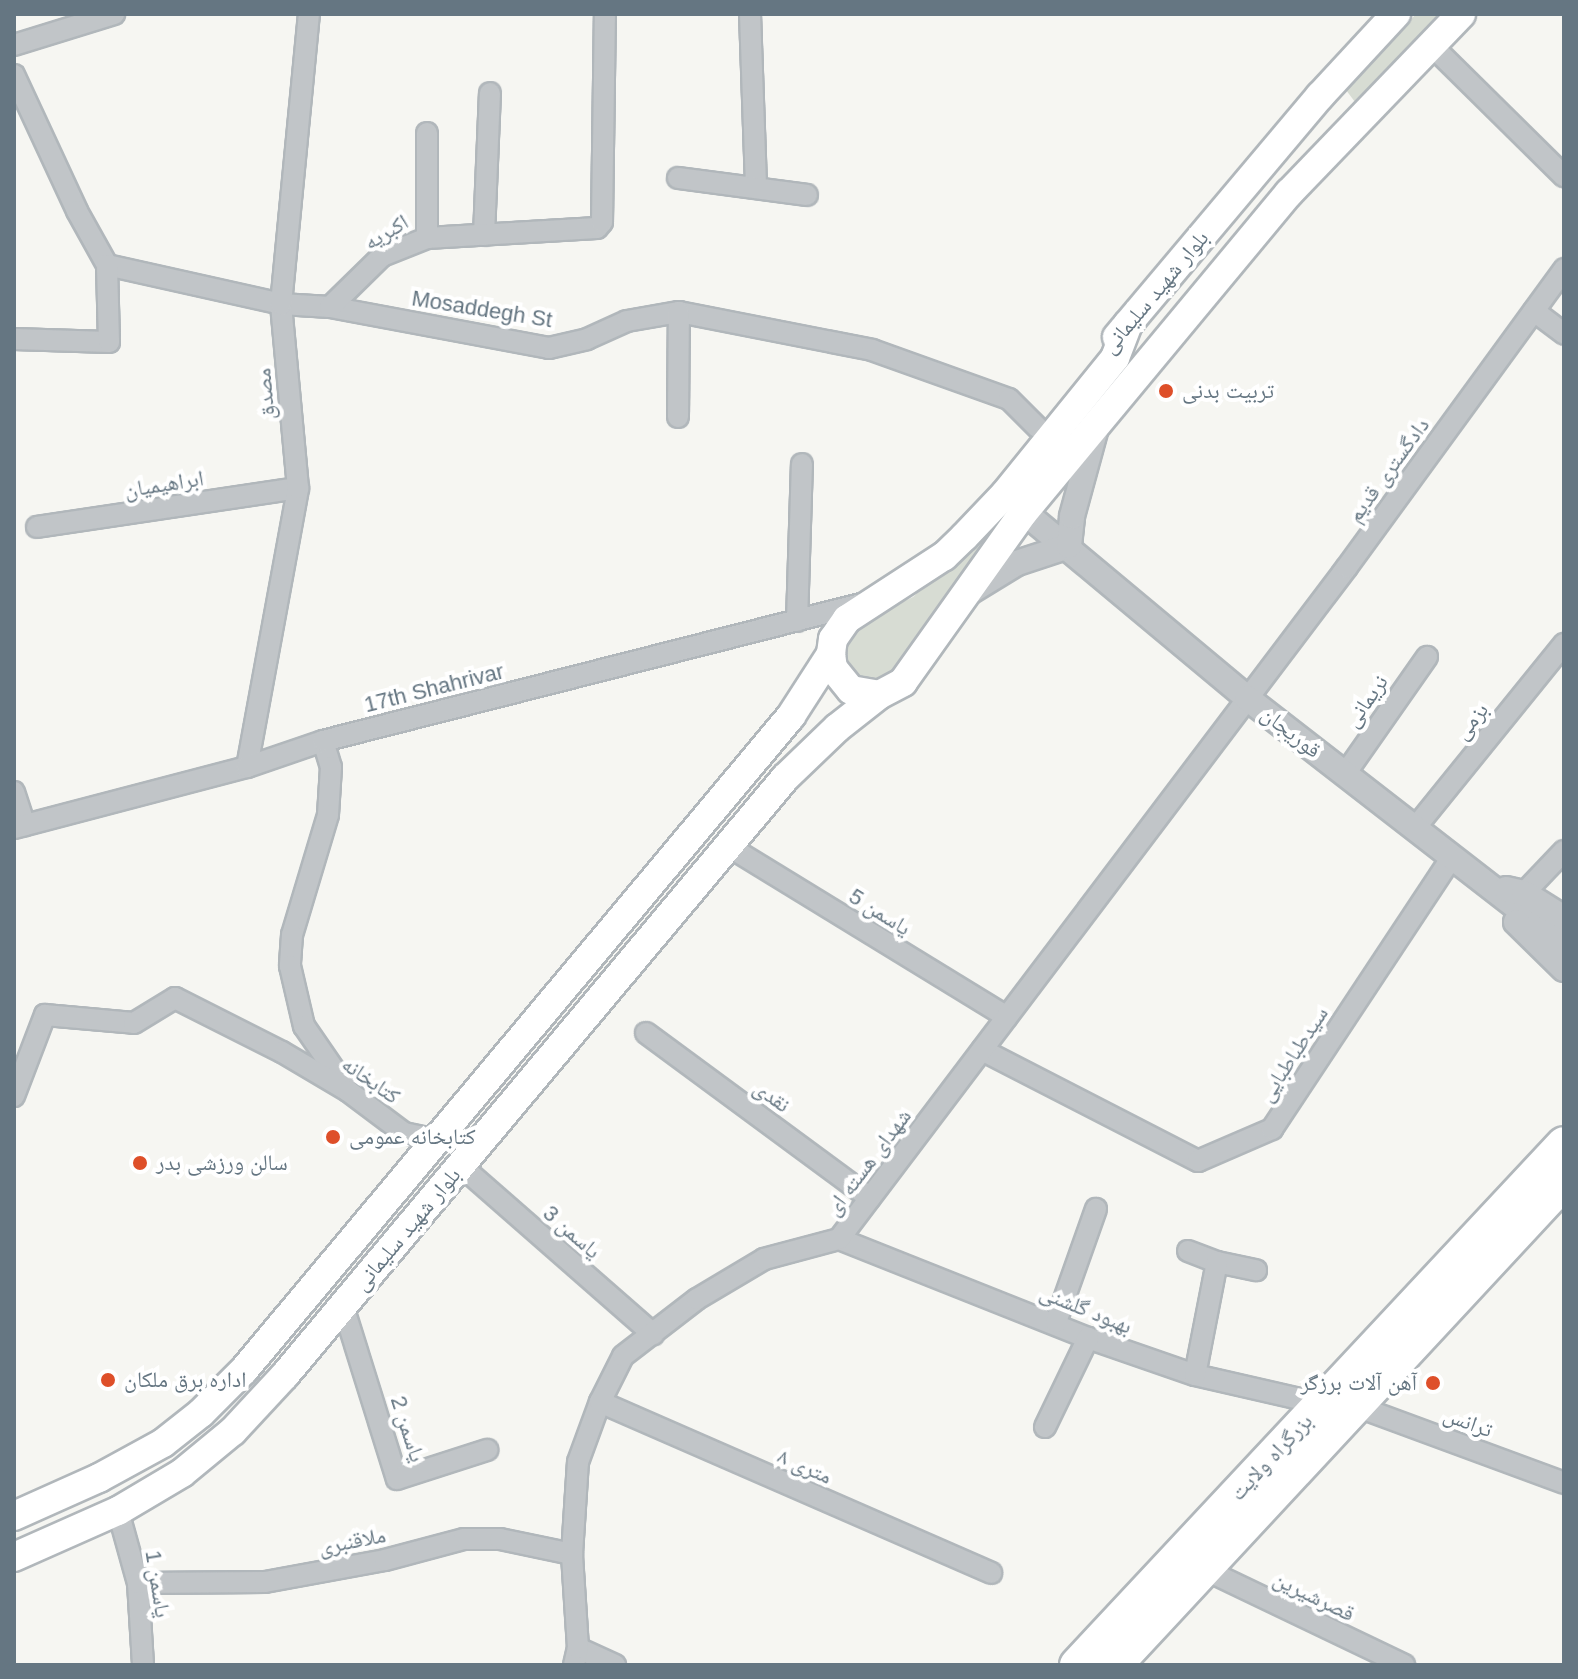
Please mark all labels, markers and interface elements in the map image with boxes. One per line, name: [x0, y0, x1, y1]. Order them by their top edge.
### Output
street label: اکبریه: [359, 209, 413, 255]
street label: بلوار شهید سلیمانی: [1096, 225, 1214, 359]
street label: Mosaddegh St: [410, 285, 554, 333]
street label: مصدق: [250, 367, 280, 421]
place label: تربیت بدنی: [1182, 378, 1274, 404]
marker: تربیت بدنی: [1157, 382, 1175, 400]
street label: دادگستری قدیم: [1341, 413, 1435, 527]
street label: ابراهیمیان: [122, 465, 206, 503]
street label: 17th Shahrivar: [361, 658, 507, 718]
street label: نریمانی: [1338, 670, 1394, 732]
street label: بزمی: [1448, 697, 1494, 745]
street label: قوریجان: [1256, 700, 1326, 764]
street label: یاسمن 5: [844, 883, 916, 941]
street label: سیدطباطبایی: [1252, 1001, 1334, 1107]
street label: کتابخانه: [337, 1051, 405, 1109]
street label: نقدی: [749, 1074, 795, 1118]
street label: شهدای هسته ای: [819, 1103, 917, 1221]
place label: کتابخانه عمومی: [349, 1124, 476, 1150]
marker: کتابخانه عمومی: [324, 1128, 342, 1146]
place label: سالن ورزشی بدر: [156, 1150, 288, 1176]
marker: سالن ورزشی بدر: [131, 1154, 149, 1172]
street label: بلوار شهید سلیمانی: [348, 1162, 466, 1296]
street label: یاسمن 3: [538, 1200, 606, 1264]
street label: بهبود گلشنی: [1036, 1279, 1136, 1339]
place label: اداره برق ملکان: [124, 1367, 246, 1393]
place label: آهن آلات برزگر: [1300, 1370, 1417, 1396]
marker: اداره برق ملکان: [99, 1371, 117, 1389]
marker: آهن آلات برزگر: [1424, 1374, 1442, 1392]
street label: یاسمن 2: [385, 1393, 431, 1465]
street label: ترانس: [1440, 1401, 1496, 1443]
street label: بزرگراه ولایت: [1224, 1408, 1318, 1506]
street label: ۸ متری: [774, 1442, 836, 1490]
street label: ملاقنبری: [316, 1522, 388, 1560]
street label: یاسمن 1: [140, 1548, 176, 1620]
street label: قصرشیرین: [1269, 1565, 1359, 1627]

